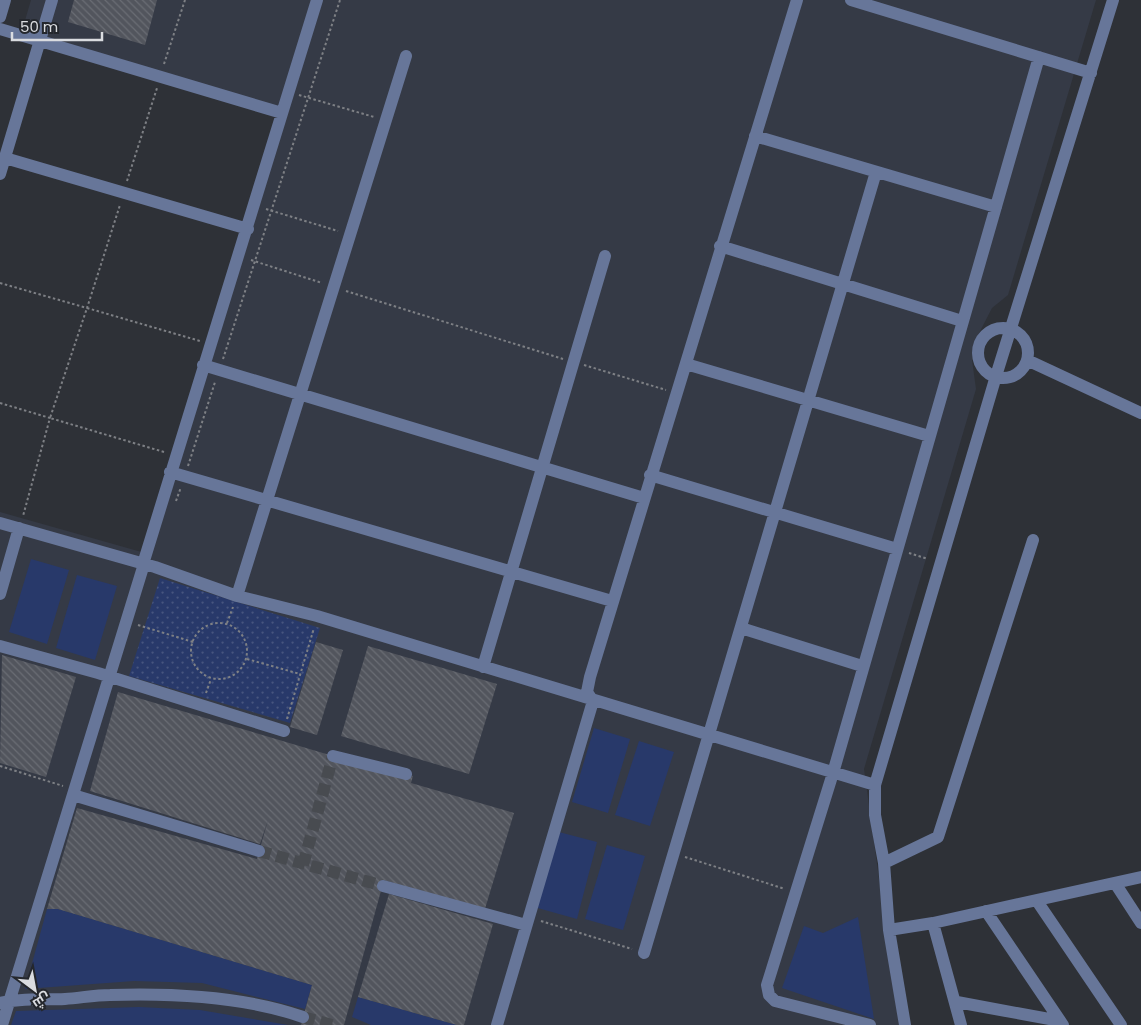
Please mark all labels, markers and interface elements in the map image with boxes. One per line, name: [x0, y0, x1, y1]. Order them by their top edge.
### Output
scale bar: [12, 10, 102, 42]
text: 50 m: [20, 16, 58, 37]
north arrow: [10, 965, 60, 1015]
text: ش: [29, 988, 55, 1014]

